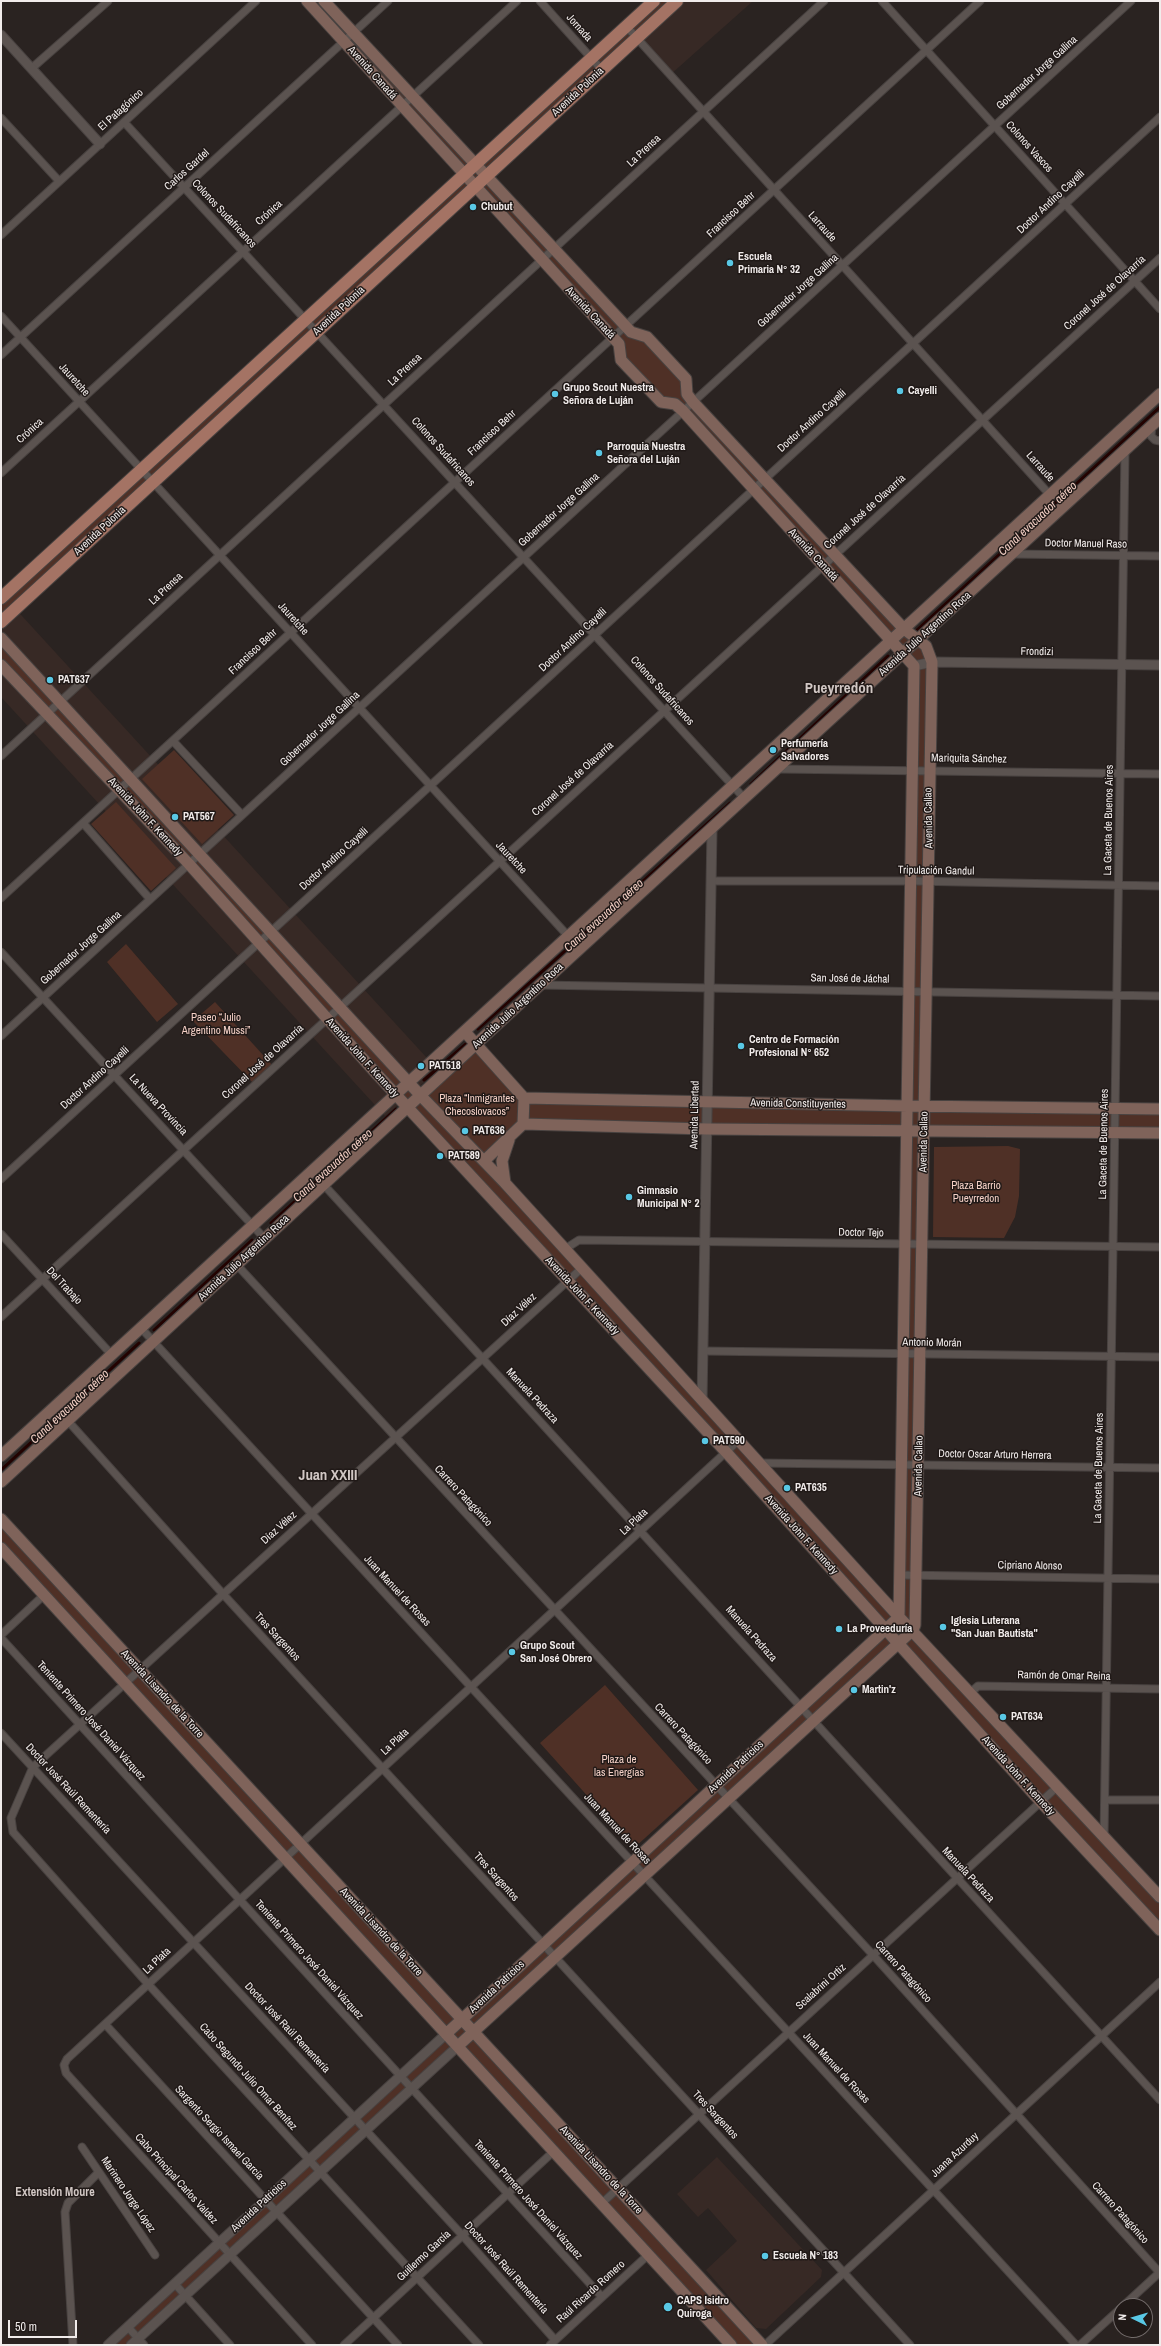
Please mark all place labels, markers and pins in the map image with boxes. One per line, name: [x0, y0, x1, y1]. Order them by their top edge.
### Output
place label: Chubut: [481, 200, 513, 214]
marker: Chubut: [468, 202, 478, 212]
place label: Escuela Primaria N° 32: [738, 250, 800, 276]
marker: Escuela Primaria N° 32: [725, 258, 735, 268]
place label: Grupo Scout Nuestra Señora de Luján: [563, 381, 654, 407]
place label: Cayelli: [908, 384, 937, 398]
marker: Cayelli: [895, 386, 905, 396]
marker: Grupo Scout Nuestra Señora de Luján: [550, 389, 560, 399]
place label: Parroquia Nuestra Señora del Luján: [607, 440, 685, 466]
marker: Parroquia Nuestra Señora del Luján: [594, 448, 604, 458]
place label: PAT637: [58, 673, 90, 687]
marker: PAT637: [45, 675, 55, 685]
place label: Perfumería Salvadores: [781, 737, 829, 763]
marker: Perfumería Salvadores: [768, 745, 778, 755]
place label: PAT567: [183, 810, 215, 824]
marker: PAT567: [170, 812, 180, 822]
place label: Centro de Formación Profesional N° 652: [749, 1033, 839, 1059]
marker: Centro de Formación Profesional N° 652: [736, 1041, 746, 1051]
place label: PAT518: [429, 1059, 461, 1073]
marker: PAT518: [416, 1061, 426, 1071]
place label: PAT636: [473, 1124, 505, 1138]
marker: PAT636: [460, 1126, 470, 1136]
place label: PAT589: [448, 1149, 480, 1163]
marker: PAT589: [435, 1151, 445, 1161]
place label: Gimnasio Municipal N° 2: [637, 1184, 700, 1210]
marker: Gimnasio Municipal N° 2: [624, 1192, 634, 1202]
place label: PAT590: [713, 1434, 745, 1448]
marker: PAT590: [700, 1436, 710, 1446]
place label: PAT635: [795, 1481, 827, 1495]
marker: PAT635: [782, 1483, 792, 1493]
place label: Iglesia Luterana "San Juan Bautista": [951, 1614, 1038, 1640]
place label: La Proveeduría: [847, 1622, 912, 1636]
marker: Iglesia Luterana "San Juan Bautista": [938, 1622, 948, 1632]
marker: La Proveeduría: [834, 1624, 844, 1634]
place label: Grupo Scout San José Obrero: [520, 1639, 592, 1665]
marker: Grupo Scout San José Obrero: [507, 1647, 517, 1657]
place label: Martin'z: [862, 1683, 896, 1697]
marker: Martin'z: [849, 1685, 859, 1695]
place label: PAT634: [1011, 1710, 1043, 1724]
marker: PAT634: [998, 1712, 1008, 1722]
place label: Escuela N° 183: [773, 2249, 838, 2263]
marker: Escuela N° 183: [760, 2251, 770, 2261]
place label: CAPS Isidro Quiroga: [677, 2294, 729, 2320]
marker: CAPS Isidro Quiroga: [662, 2301, 674, 2313]

